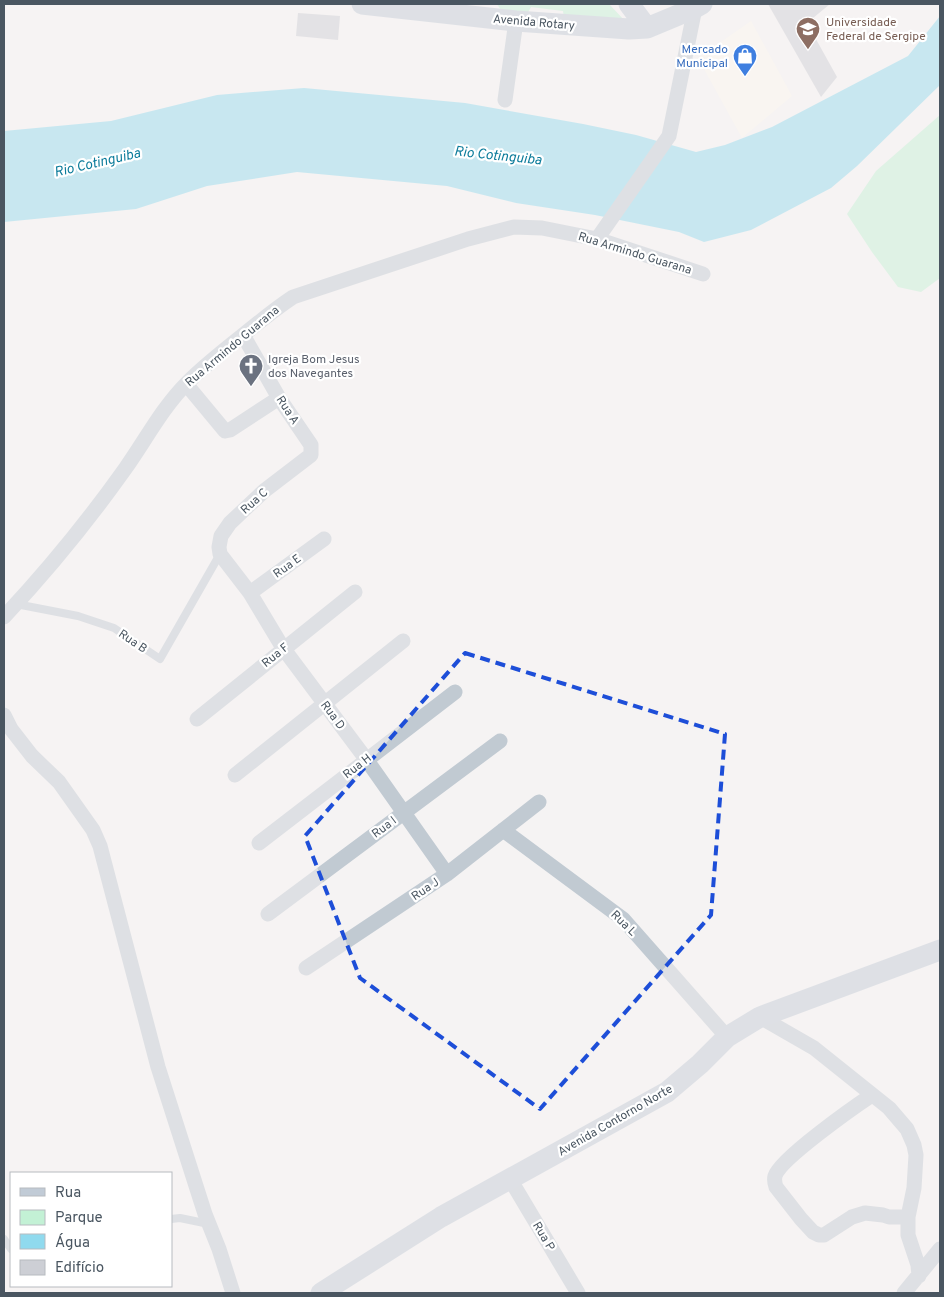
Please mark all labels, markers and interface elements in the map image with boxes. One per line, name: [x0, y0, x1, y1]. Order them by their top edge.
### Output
street label: Avenida Rotary: [492, 11, 576, 35]
place label: Universidade Federal de Sergipe: [826, 15, 926, 45]
school or university icon: Universidade Federal de Sergipe: [795, 16, 821, 50]
place label: Mercado Municipal: [676, 42, 728, 72]
shop icon: Mercado Municipal: [732, 43, 758, 77]
water label: Rio Cotinguiba: [453, 143, 543, 170]
water label: Rio Cotinguiba: [52, 145, 143, 182]
street label: Rua Armindo Guarana: [576, 229, 693, 279]
street label: Rua Armindo Guarana: [182, 303, 283, 391]
place label: Igreja Bom Jesus dos Navegantes: [268, 352, 360, 382]
church icon: Igreja Bom Jesus dos Navegantes: [238, 353, 264, 387]
street label: Rua A: [272, 393, 302, 428]
street label: Rua C: [238, 485, 272, 518]
street label: Rua E: [270, 551, 305, 582]
street label: Rua B: [115, 626, 150, 657]
street label: Rua F: [259, 640, 293, 672]
street label: Rua D: [316, 698, 348, 733]
street label: Rua H: [340, 751, 375, 783]
street label: Rua I: [369, 813, 400, 842]
street label: Rua J: [409, 875, 443, 905]
street label: Rua L: [607, 907, 640, 940]
street label: Avenida Contorno Norte: [555, 1081, 676, 1160]
legend: [10, 1172, 172, 1287]
text: Rua: [55, 1184, 81, 1203]
text: Parque: [55, 1209, 103, 1228]
street label: Rua P: [528, 1219, 558, 1254]
text: Água: [55, 1233, 90, 1253]
text: Edifício: [55, 1259, 104, 1278]

